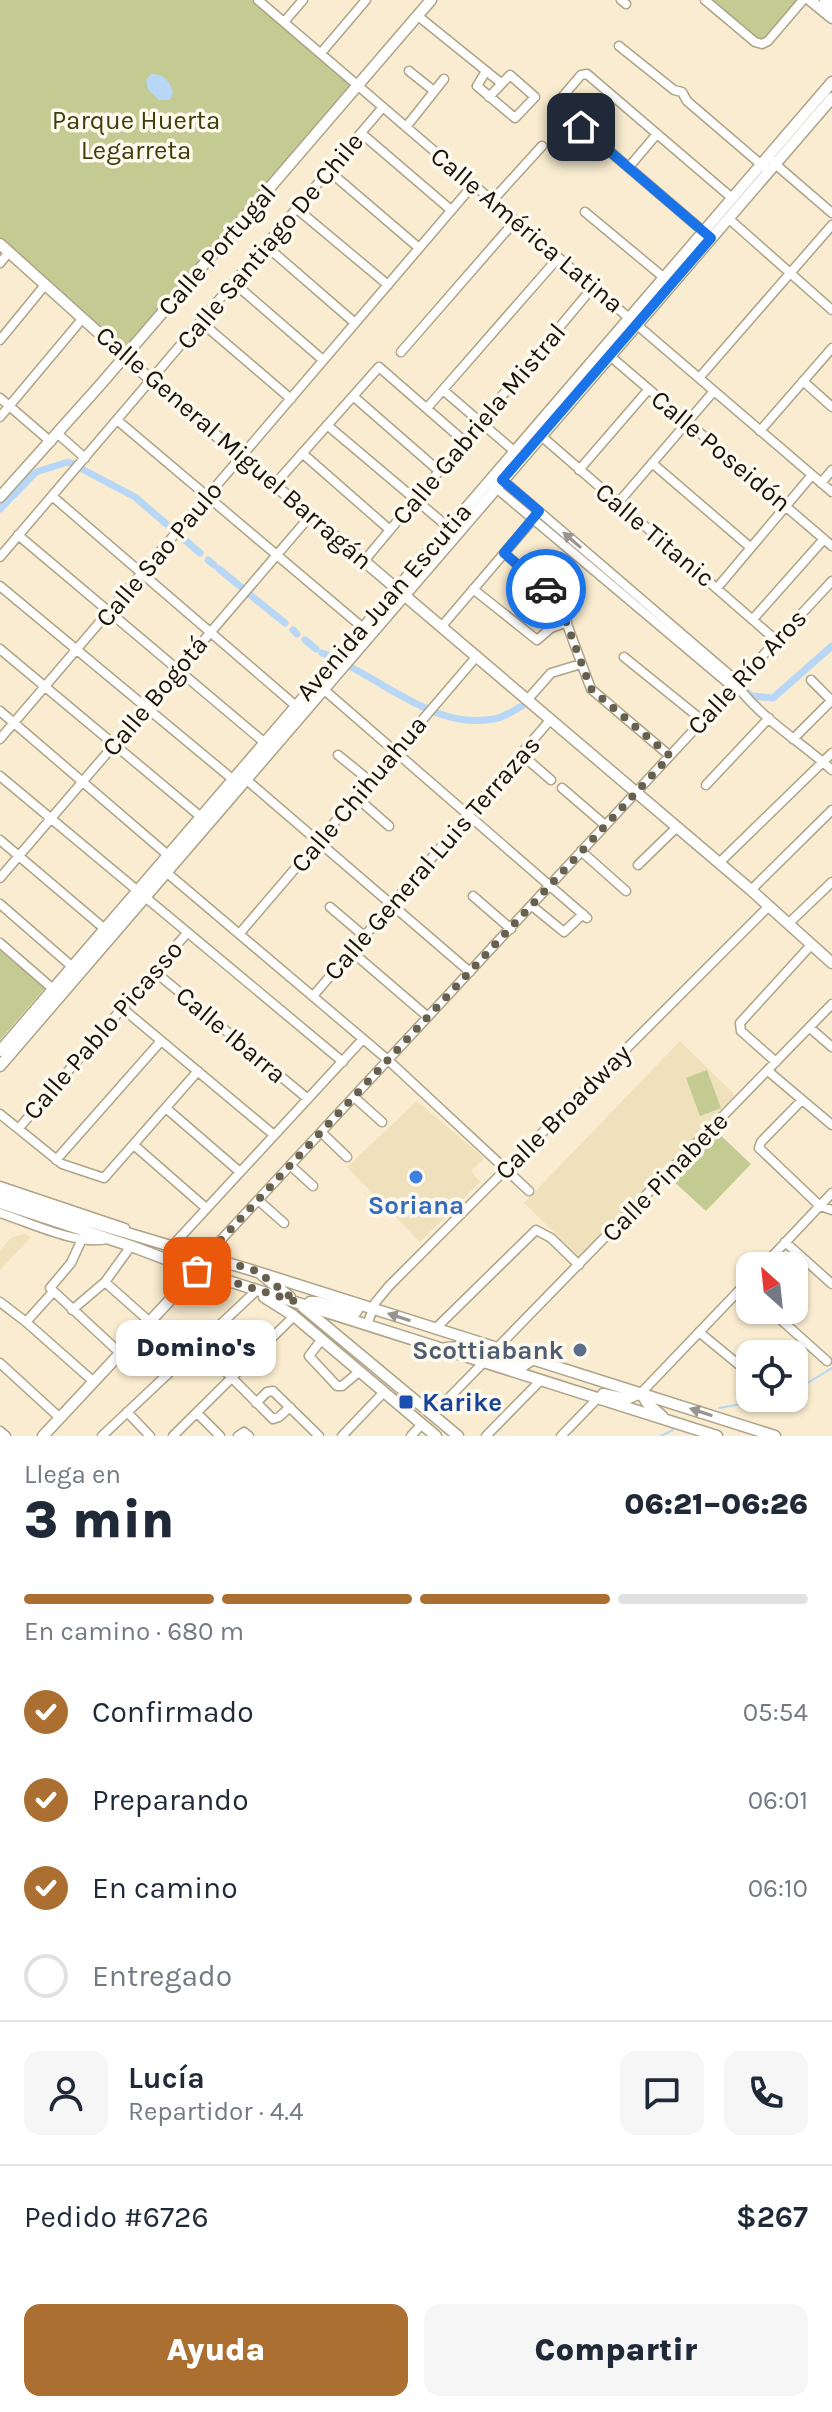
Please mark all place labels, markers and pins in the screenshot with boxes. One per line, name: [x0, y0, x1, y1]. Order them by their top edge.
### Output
pin: [547, 93, 615, 161]
marker: Soriana: [407, 1168, 425, 1186]
place label: Soriana: [368, 1190, 464, 1221]
pin: [163, 1237, 231, 1305]
callout: Domino's: [117, 1319, 277, 1375]
place label: Scottiabank: [412, 1335, 564, 1366]
marker: Scottiabank: [571, 1341, 589, 1359]
place label: Karike: [422, 1387, 502, 1418]
marker: Karike: [397, 1393, 415, 1411]

